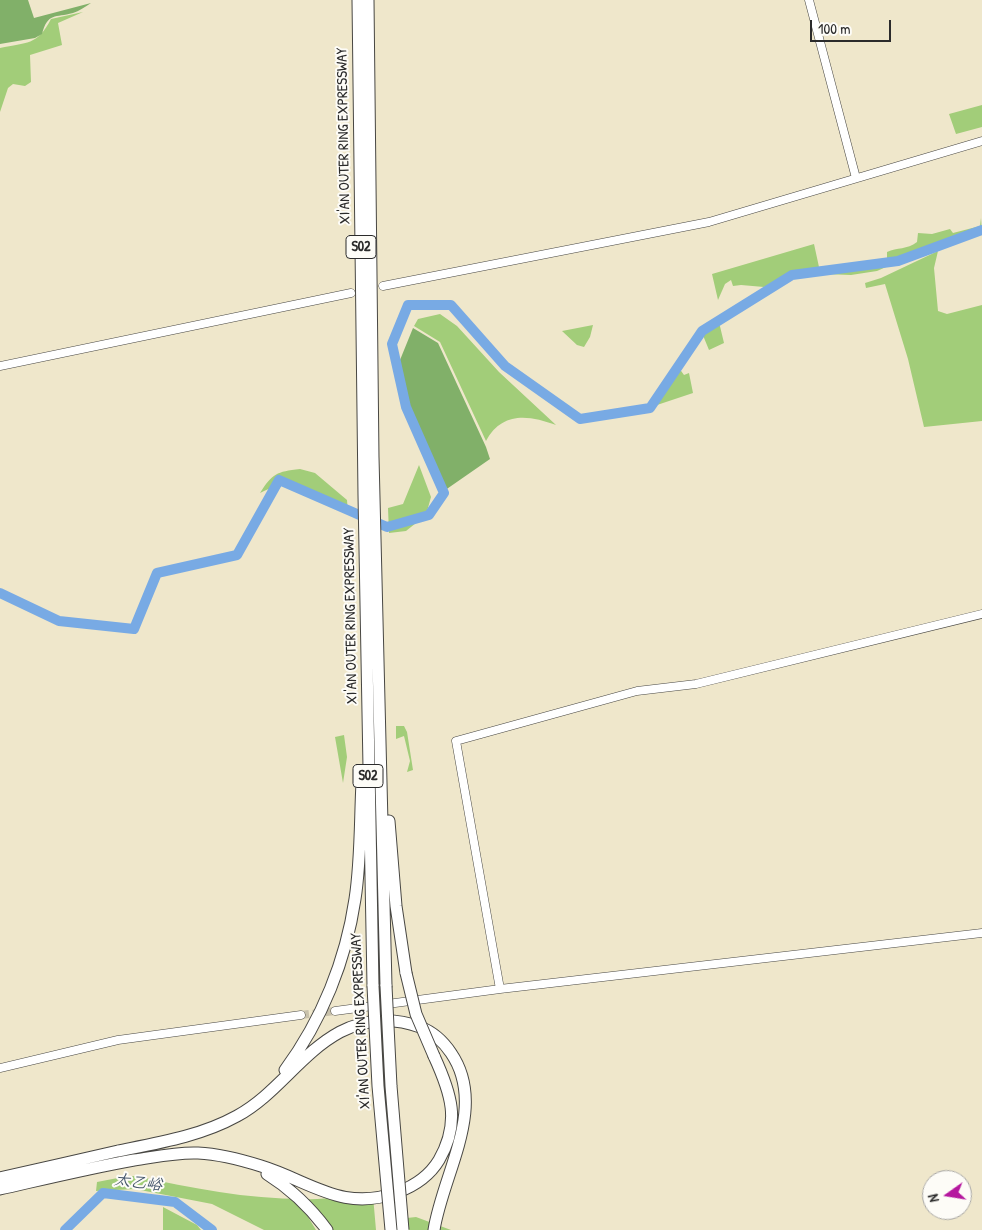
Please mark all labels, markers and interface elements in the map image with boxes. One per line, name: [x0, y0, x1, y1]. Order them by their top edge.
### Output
scale bar: [812, 10, 893, 42]
text: 100 m: [818, 18, 851, 39]
street label: XI'AN OUTER RING EXPRESSWAY: [333, 48, 355, 224]
road number: S02: [346, 236, 376, 258]
street label: XI'AN OUTER RING EXPRESSWAY: [340, 528, 362, 704]
road number: S02: [353, 764, 383, 788]
street label: XI'AN OUTER RING EXPRESSWAY: [347, 932, 375, 1110]
north arrow: [922, 1170, 972, 1220]
water label: 太乙峪: [113, 1171, 163, 1195]
text: N: [923, 1193, 943, 1204]

